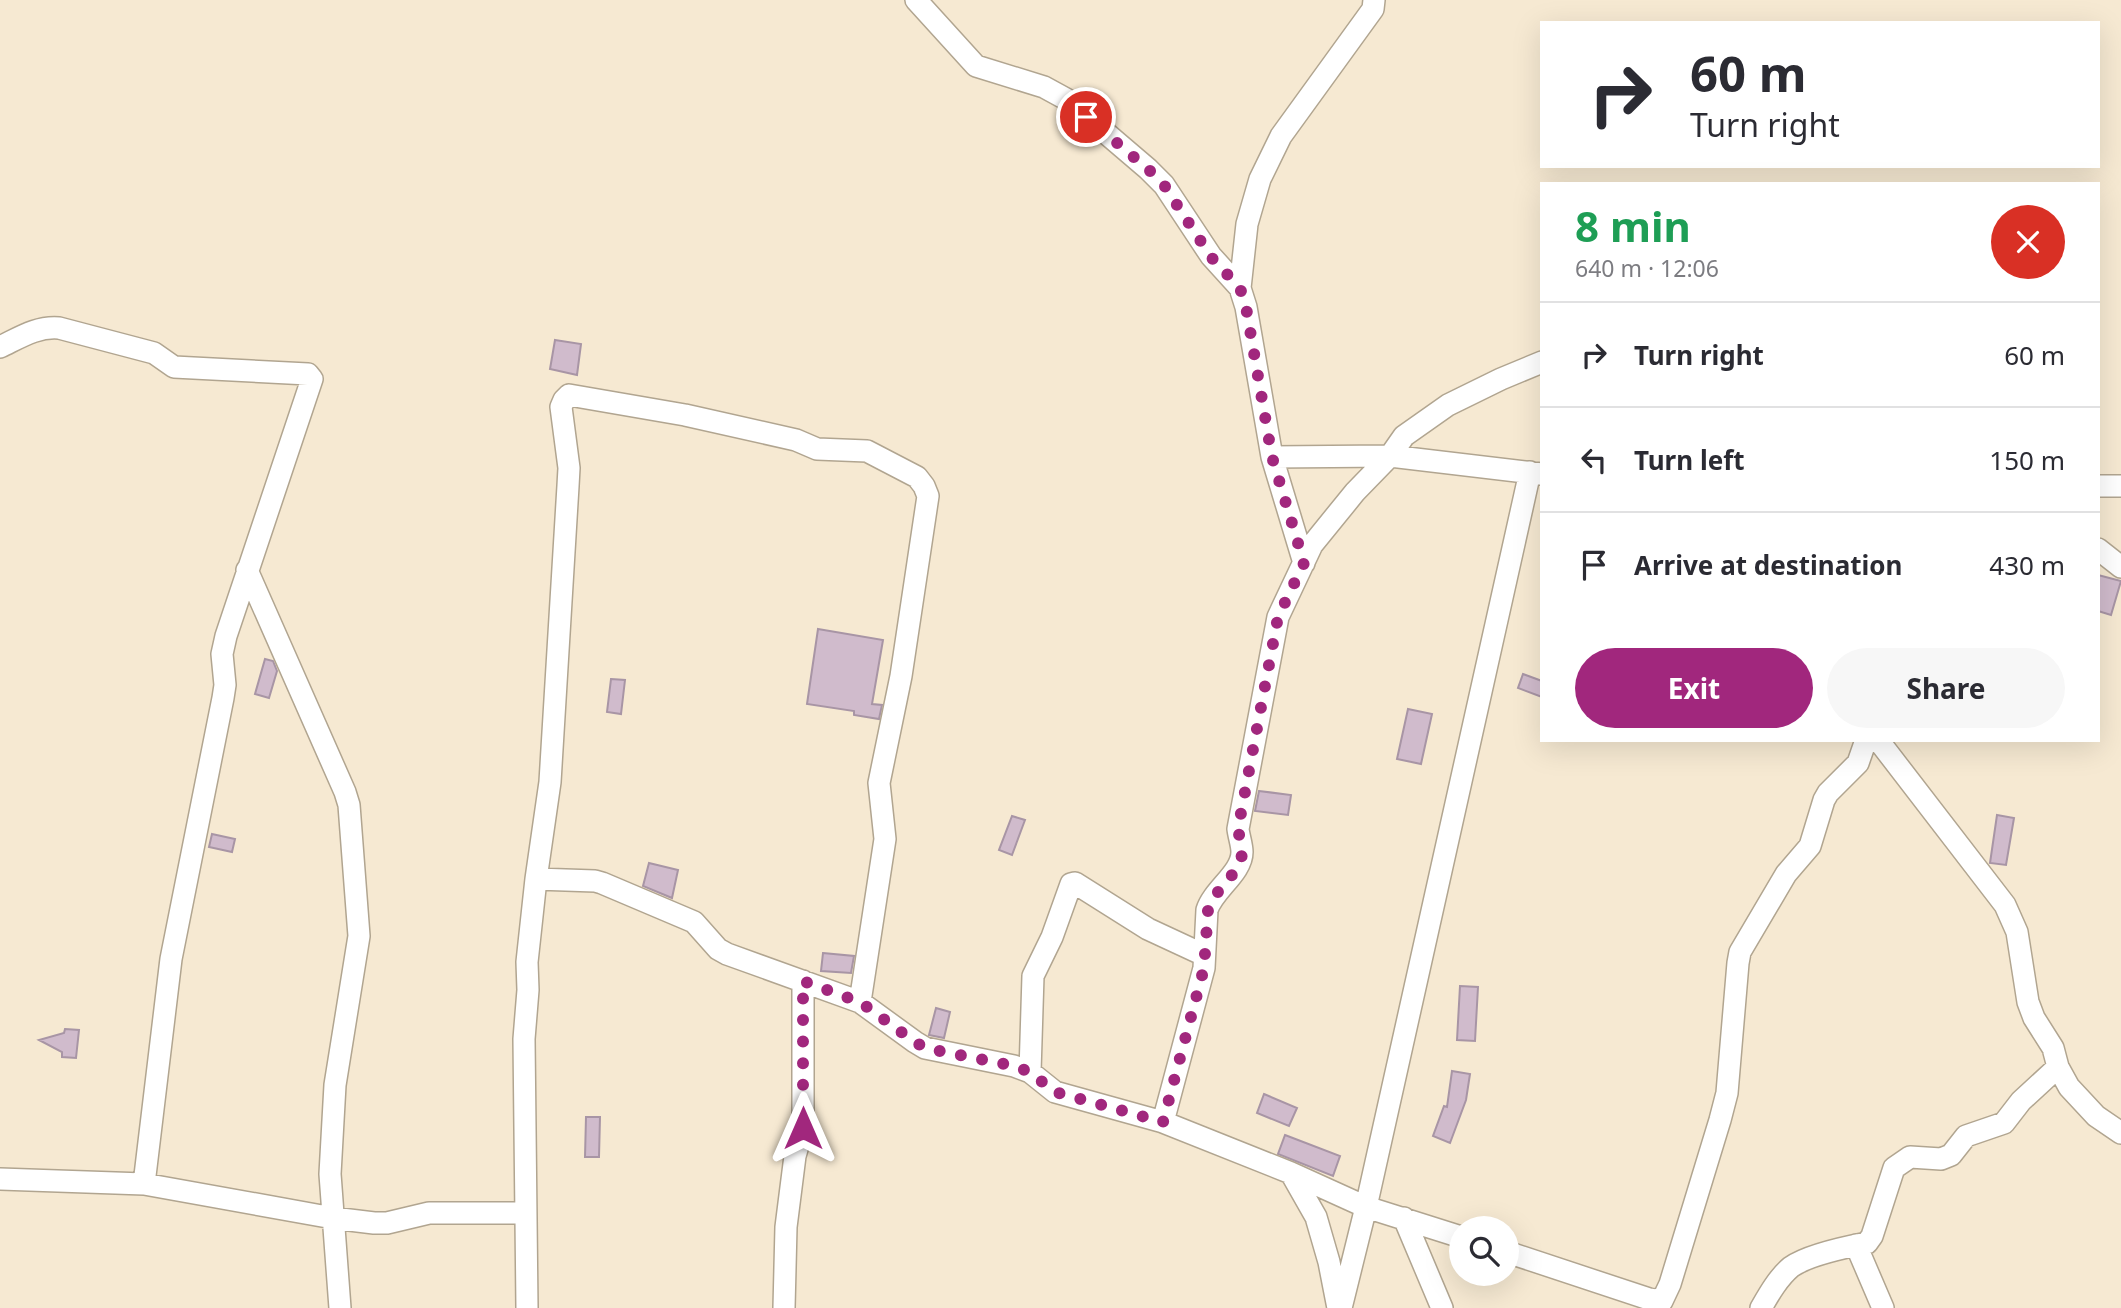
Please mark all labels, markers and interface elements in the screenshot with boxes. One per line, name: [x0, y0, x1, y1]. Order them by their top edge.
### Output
text: 60 m: [1690, 40, 1807, 106]
icon: right: [1575, 49, 1666, 140]
pin: [1056, 87, 1116, 147]
icon: arrive: [1067, 98, 1105, 136]
text: Turn right: [1690, 103, 1840, 146]
text: 8 min: [1575, 197, 1691, 254]
button: close: [1991, 205, 2065, 279]
text: 640 m · 12:06: [1575, 252, 1719, 284]
icon: right: [1575, 336, 1613, 374]
text: Turn right: [1634, 337, 1764, 373]
text: 60 m: [2004, 337, 2065, 373]
icon: left: [1575, 441, 1613, 479]
text: Turn left: [1634, 442, 1745, 478]
text: 150 m: [1989, 442, 2065, 478]
icon: arrive: [1575, 546, 1613, 584]
text: Arrive at destination: [1634, 547, 1903, 583]
text: 430 m: [1989, 547, 2065, 583]
button: Exit: [1575, 648, 1813, 728]
button: Share: [1827, 648, 2065, 728]
position arrow: [766, 1091, 840, 1165]
map controls: [1449, 1216, 1519, 1286]
button: search: [1449, 1216, 1519, 1286]

